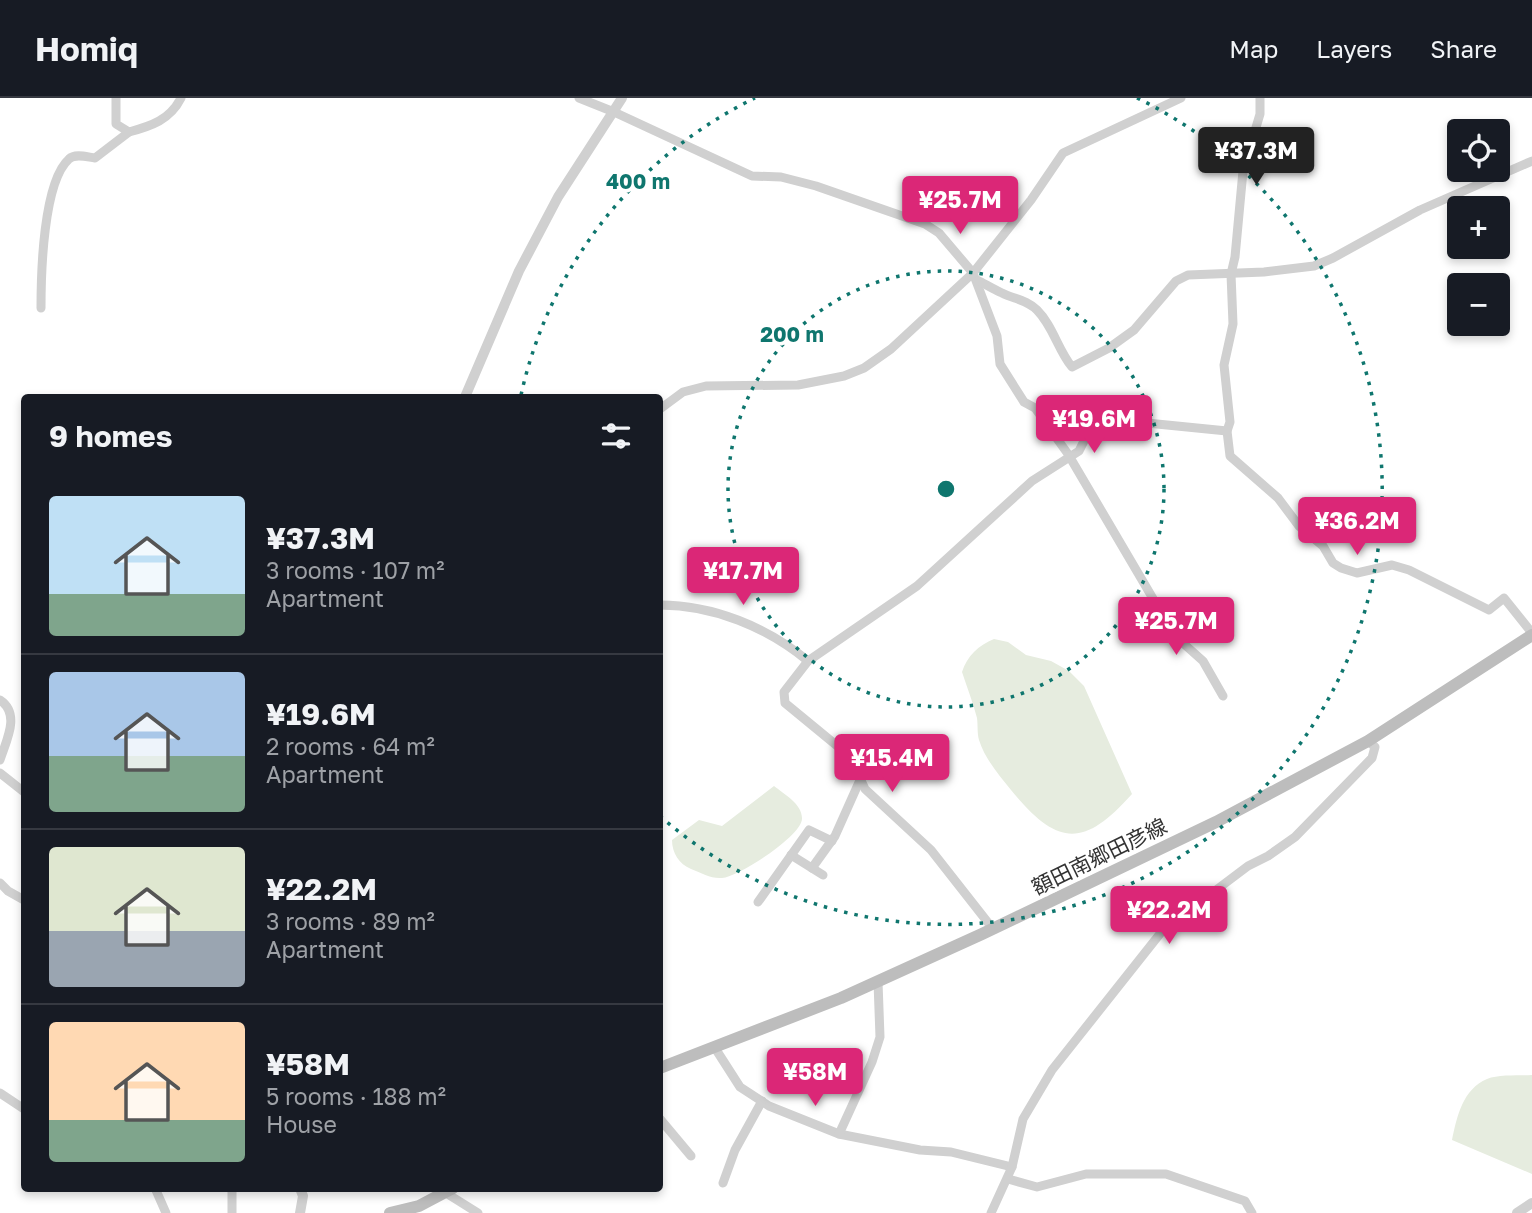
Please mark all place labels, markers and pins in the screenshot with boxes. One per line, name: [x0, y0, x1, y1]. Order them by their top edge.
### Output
pin: ¥37.3M: [1199, 127, 1313, 187]
pin: ¥25.7M: [903, 176, 1017, 236]
pin: ¥19.6M: [1037, 396, 1151, 455]
centre of rings: [934, 477, 958, 501]
pin: ¥36.2M: [1300, 498, 1414, 557]
pin: ¥17.7M: [686, 547, 800, 607]
pin: ¥25.7M: [1119, 598, 1233, 657]
pin: ¥15.4M: [835, 734, 949, 794]
pin: ¥22.2M: [1112, 886, 1226, 946]
pin: ¥58M: [774, 1048, 856, 1108]

